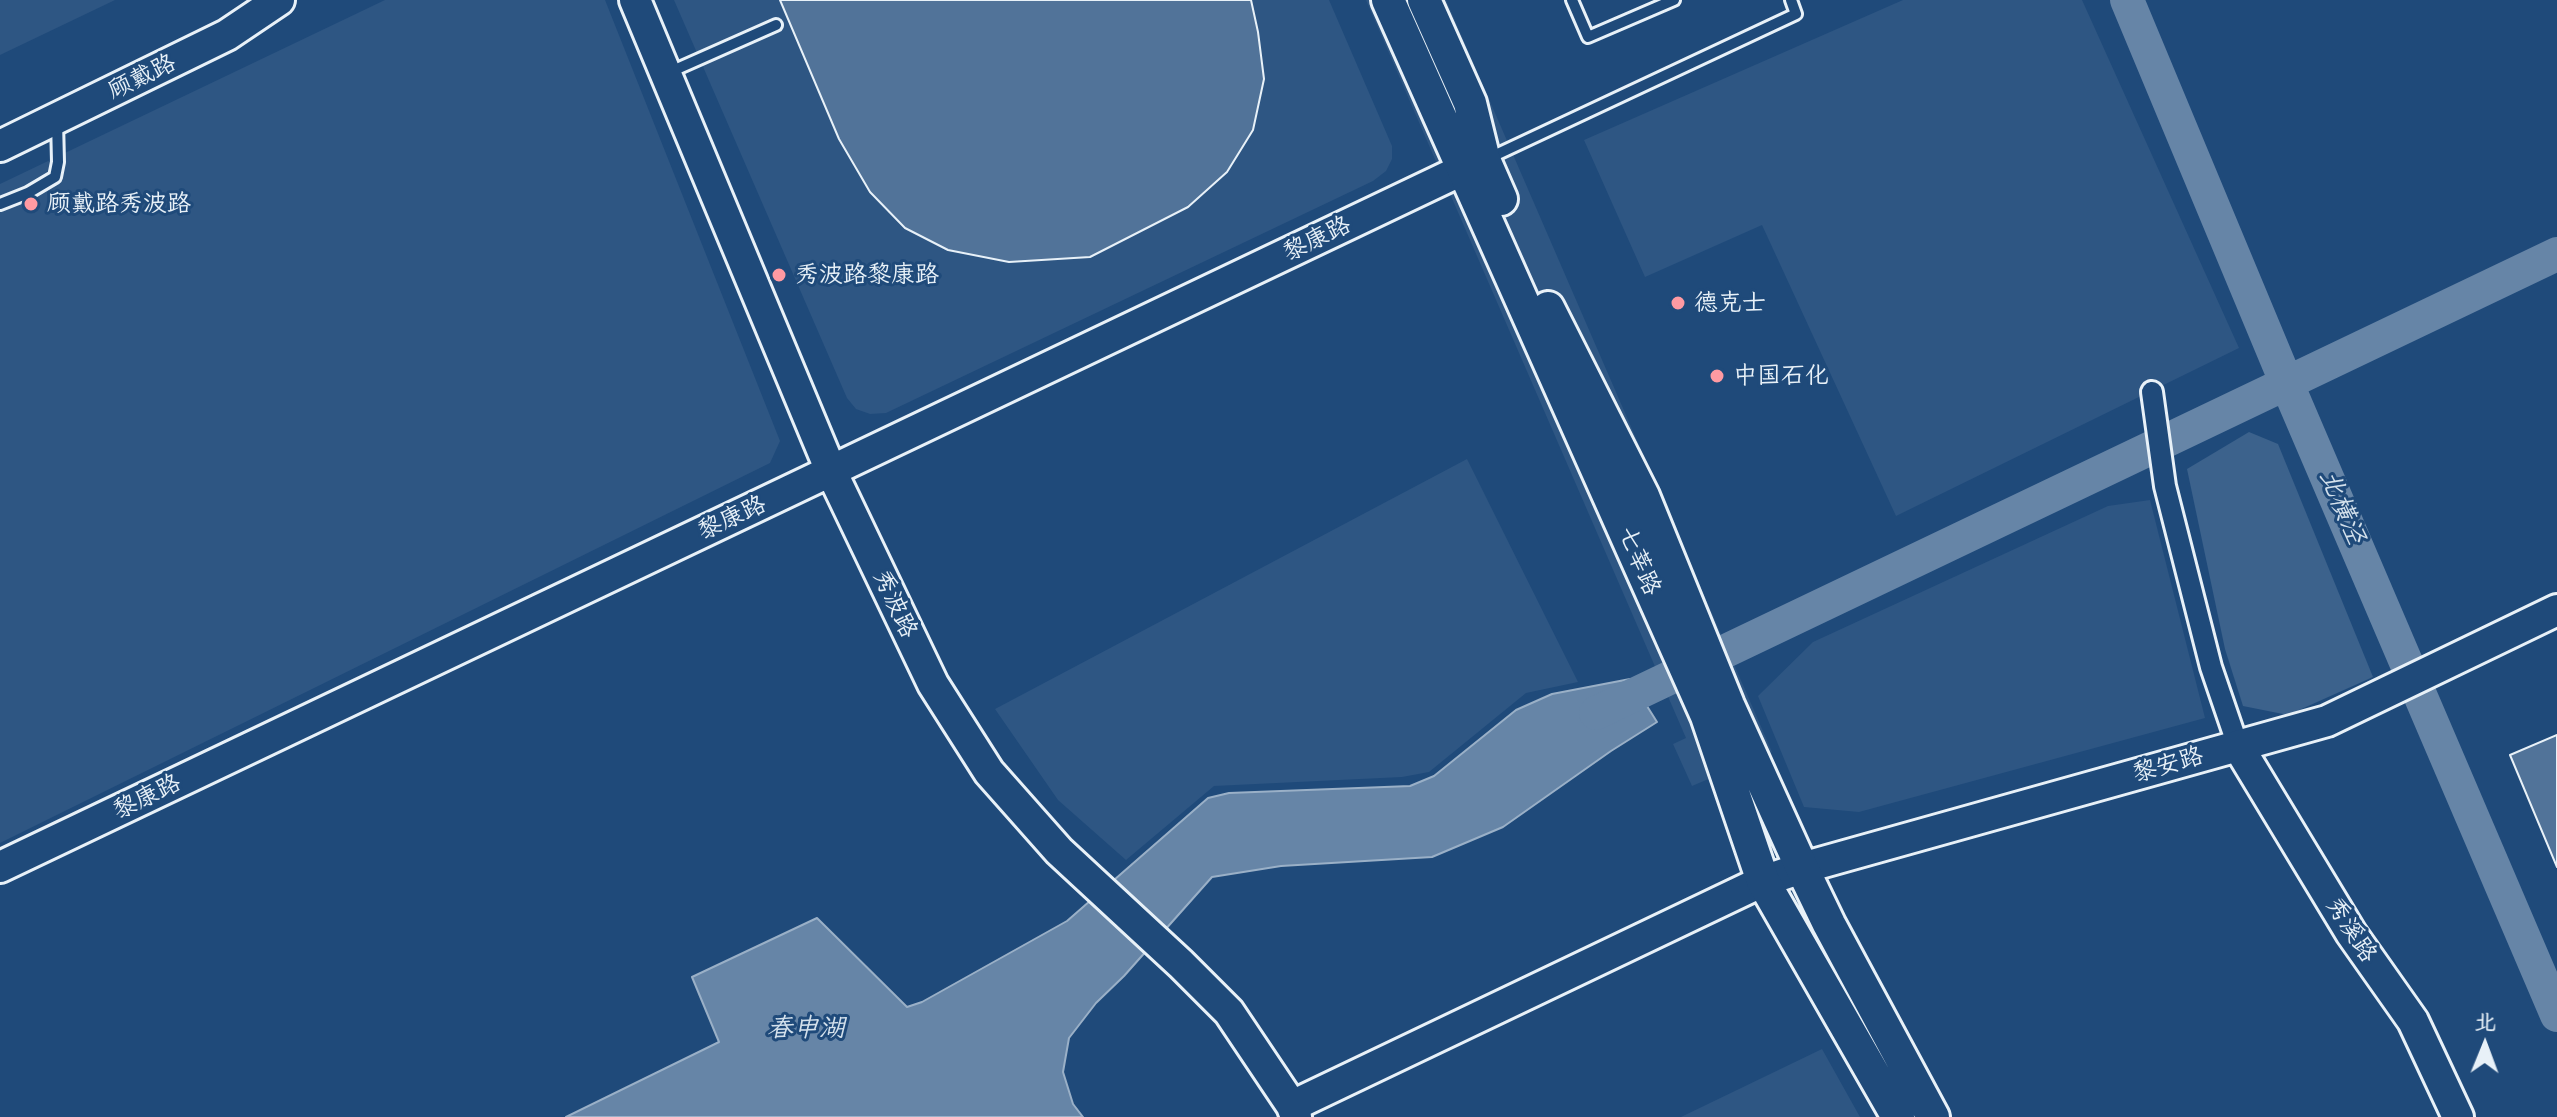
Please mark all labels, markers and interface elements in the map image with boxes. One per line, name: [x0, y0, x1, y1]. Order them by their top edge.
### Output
street label: 顾戴路: [103, 48, 181, 106]
place label: 顾戴路秀波路: [47, 190, 191, 218]
marker: 顾戴路秀波路: [22, 195, 40, 213]
street label: 黎康路: [1278, 210, 1356, 268]
place label: 秀波路黎康路: [795, 261, 939, 289]
marker: 秀波路黎康路: [770, 266, 788, 284]
place label: 德克士: [1694, 289, 1766, 317]
marker: 德克士: [1669, 294, 1687, 312]
place label: 中国石化: [1733, 362, 1829, 390]
marker: 中国石化: [1708, 367, 1726, 385]
water label: 北横泾: [2312, 465, 2372, 549]
street label: 黎康路: [693, 490, 771, 546]
street label: 七莘路: [1612, 522, 1666, 600]
street label: 秀波路: [867, 565, 923, 643]
street label: 黎安路: [2129, 741, 2207, 789]
street label: 黎康路: [108, 768, 186, 826]
street label: 秀溪路: [2319, 892, 2383, 968]
north arrow: [2445, 1005, 2525, 1085]
text: 北: [2474, 1007, 2497, 1035]
water label: 春申湖: [767, 1013, 845, 1045]

